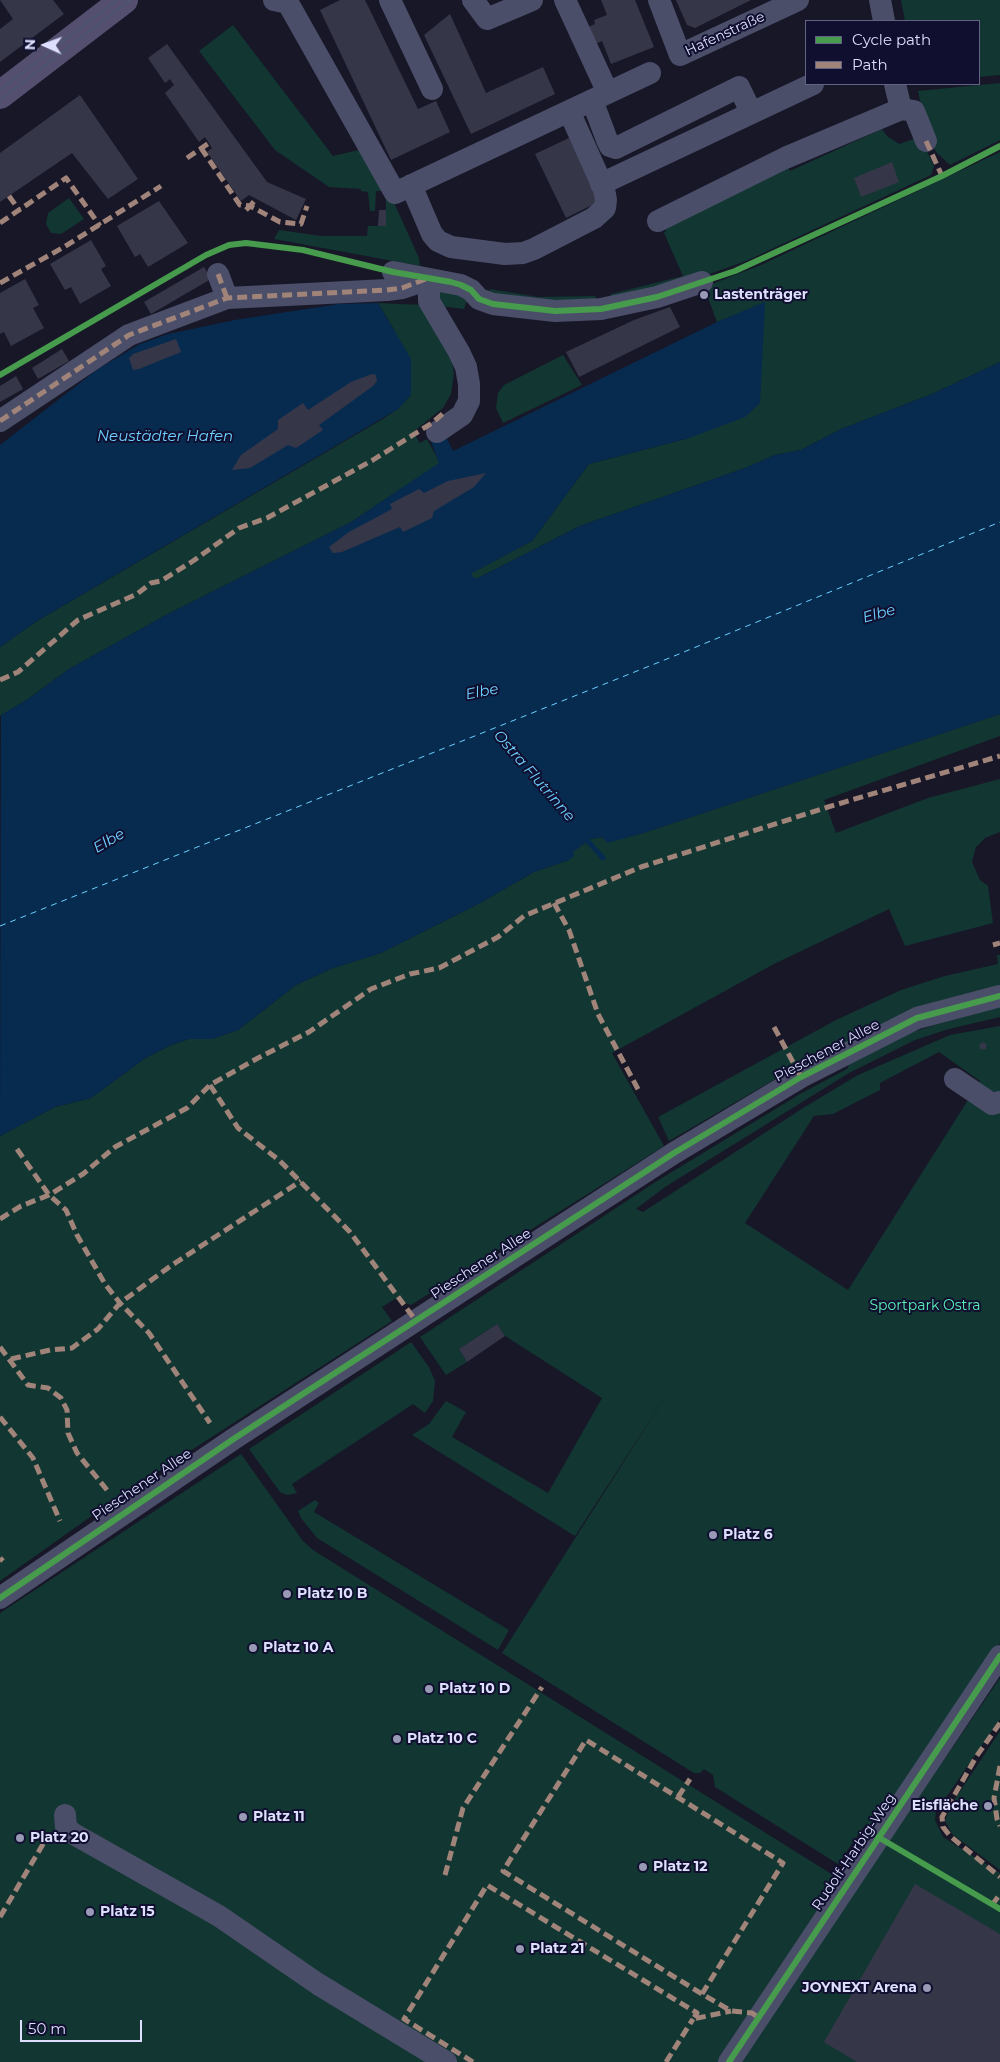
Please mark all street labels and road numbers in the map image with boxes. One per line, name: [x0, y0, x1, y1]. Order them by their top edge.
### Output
street label: Hafenstraße: [683, 8, 767, 60]
street label: Pieschener Allee: [772, 1016, 882, 1086]
street label: Pieschener Allee: [428, 1225, 534, 1303]
street label: Pieschener Allee: [89, 1445, 195, 1525]
street label: Rudolf-Harbig-Weg: [809, 1790, 899, 1914]

